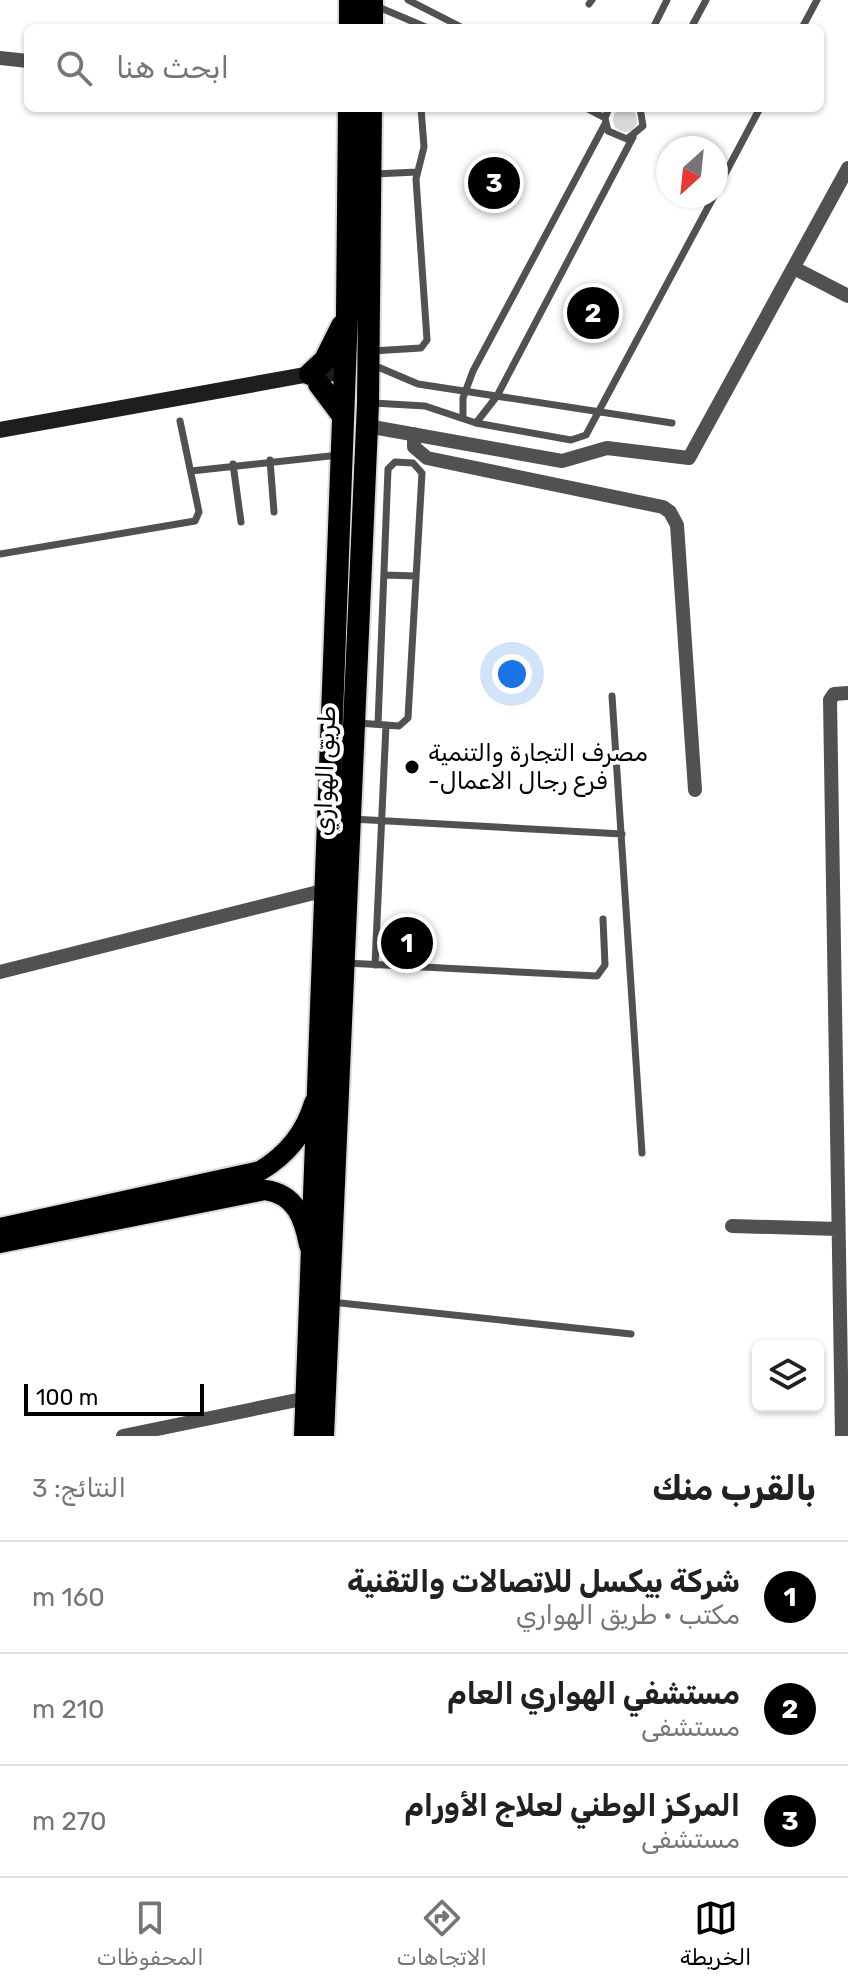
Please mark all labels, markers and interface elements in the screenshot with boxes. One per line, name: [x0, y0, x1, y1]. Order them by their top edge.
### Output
search box: [24, 24, 824, 112]
icon: search: [52, 46, 96, 90]
text: ابحث هنا: [116, 50, 229, 86]
north arrow: [656, 136, 728, 208]
pin: 3: [468, 153, 520, 213]
pin: 2: [567, 283, 619, 343]
your location: [492, 654, 532, 694]
street label: طريق الهواري: [309, 705, 344, 837]
place label: مصرف التجارة والتنمية -فرع رجال الاعمال: [428, 739, 648, 797]
marker: مصرف التجارة والتنمية -فرع رجال الاعمال: [403, 758, 421, 776]
pin: 1: [381, 913, 433, 973]
map controls: [752, 1340, 824, 1412]
button: layers: [752, 1340, 824, 1412]
scale bar: [24, 1380, 204, 1416]
text: 100 m: [36, 1384, 98, 1411]
text: بالقرب منك: [652, 1468, 816, 1509]
text: النتائج: 3: [32, 1473, 126, 1504]
text: شركة بيكسل للاتصالات والتقنية: [347, 1564, 740, 1600]
text: 160 m: [32, 1582, 105, 1613]
text: 1: [784, 1582, 796, 1613]
text: مكتب · طريق الهواري: [516, 1600, 740, 1631]
text: مستشفي الهواري العام: [447, 1676, 740, 1712]
text: 210 m: [32, 1694, 104, 1725]
text: 2: [782, 1694, 798, 1725]
text: مستشفى: [641, 1712, 740, 1743]
text: المركز الوطني لعلاج الأورام: [404, 1788, 740, 1824]
text: 270 m: [32, 1806, 107, 1837]
text: 3: [781, 1806, 799, 1837]
text: مستشفى: [641, 1824, 740, 1855]
tab: المحفوظات: [97, 1896, 204, 1971]
tab: الاتجاهات: [397, 1896, 487, 1971]
tab: الخريطة: [680, 1896, 751, 1971]

